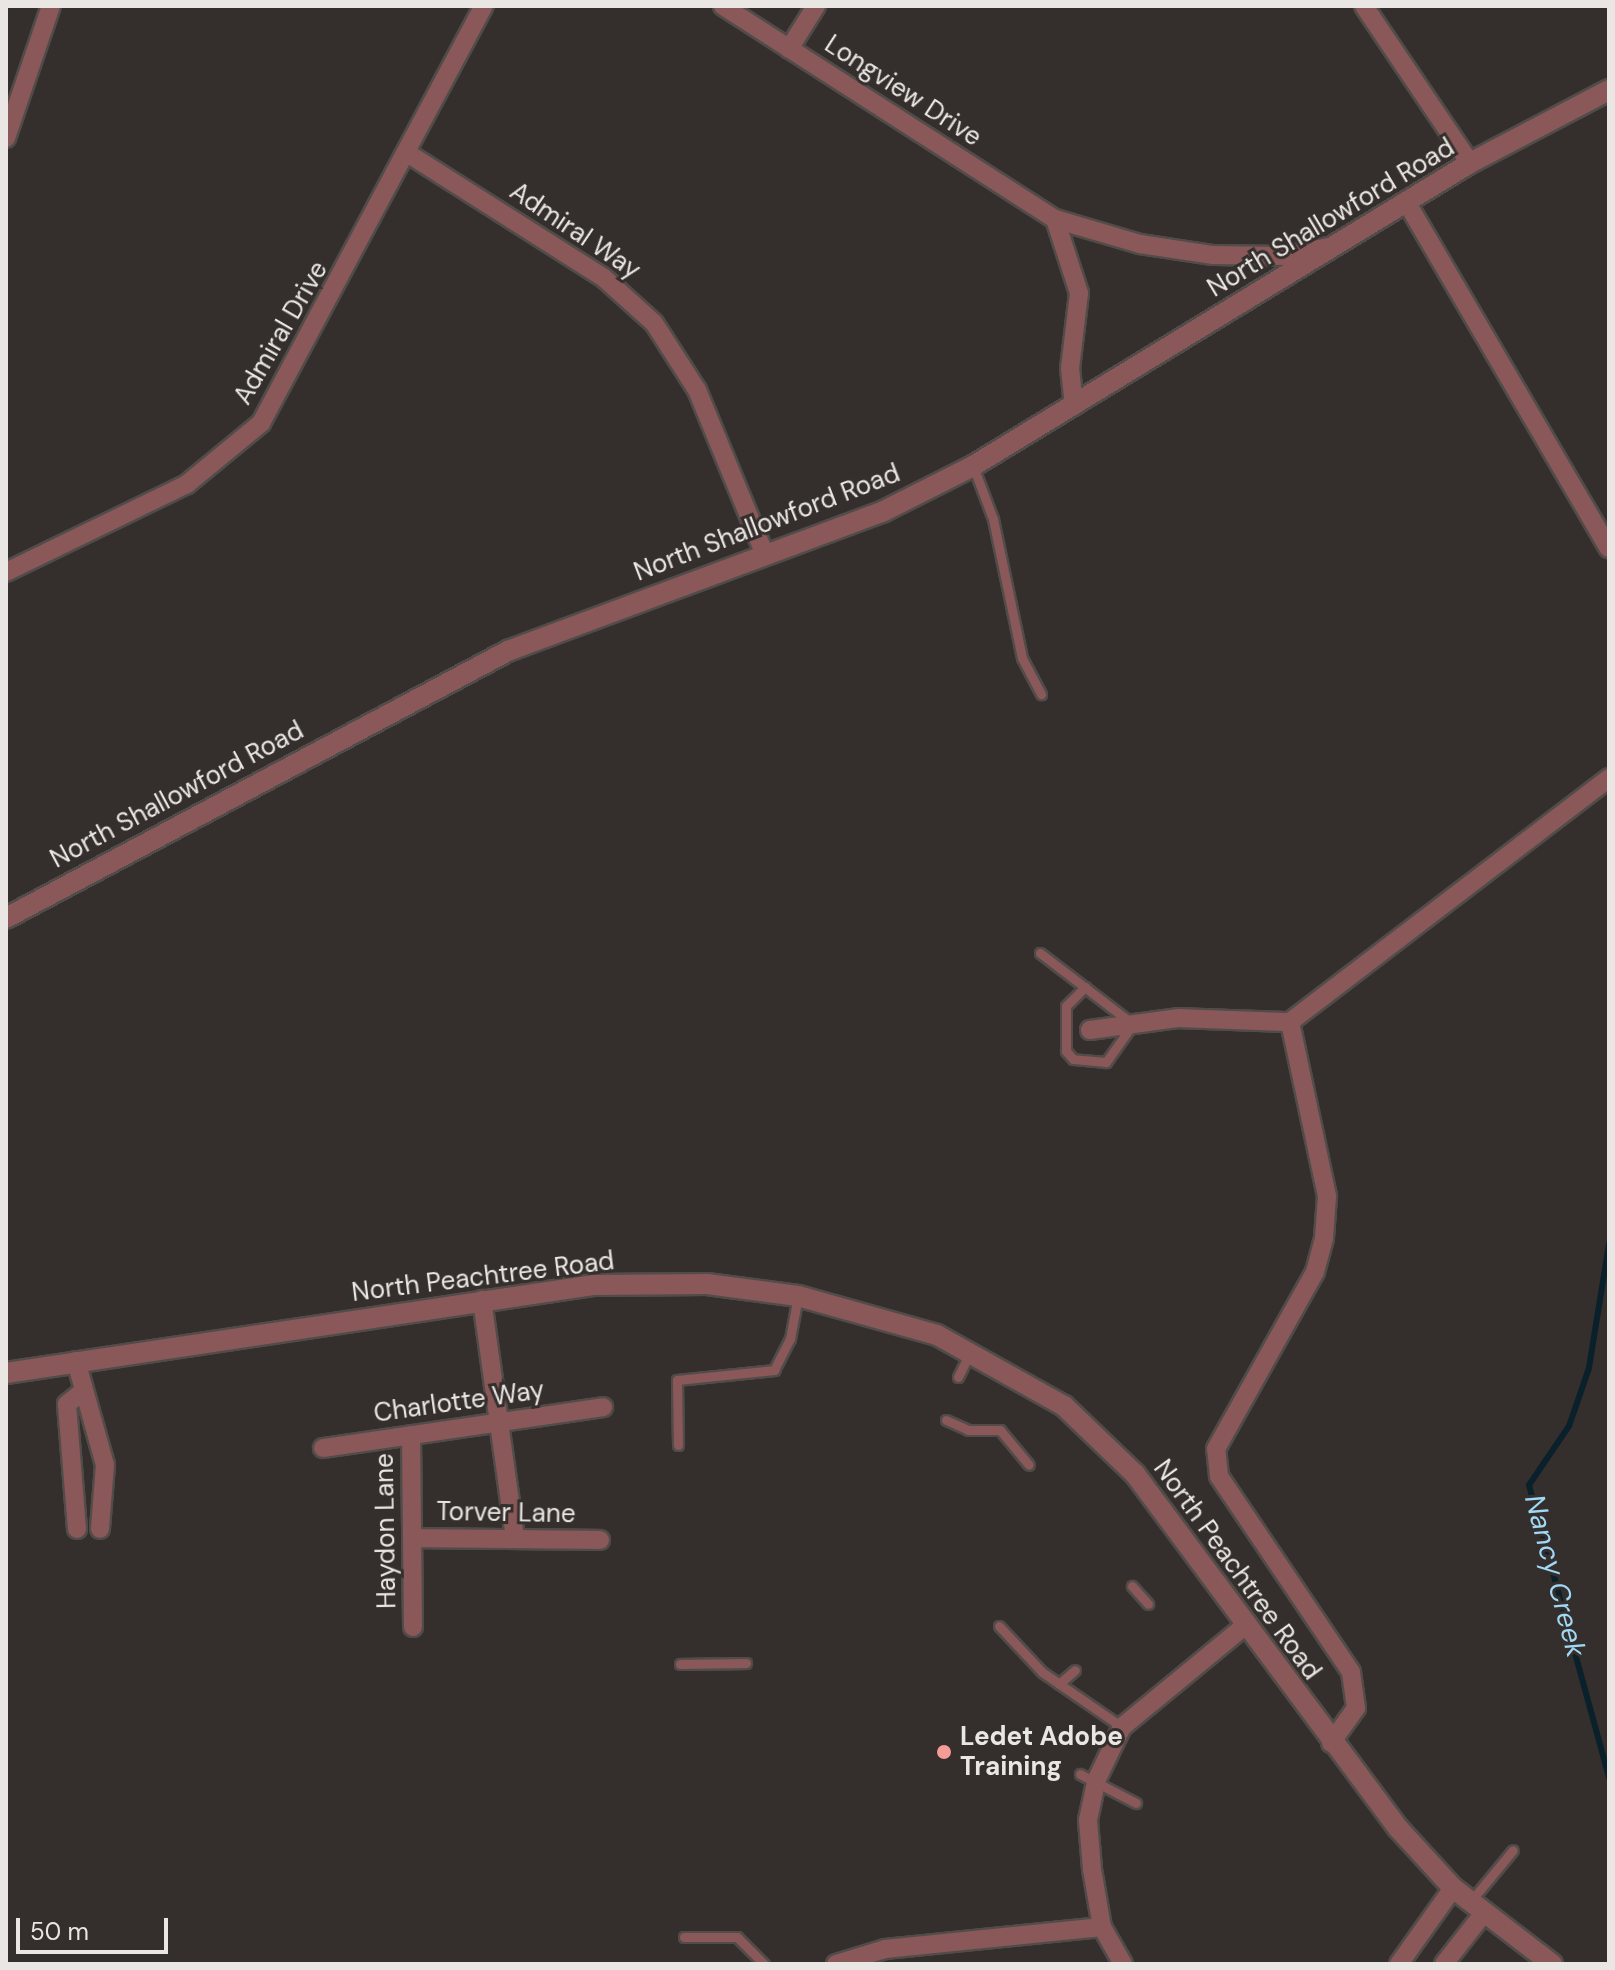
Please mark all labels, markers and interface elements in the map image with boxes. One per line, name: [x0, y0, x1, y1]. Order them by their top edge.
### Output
street label: Longview Drive: [819, 29, 987, 153]
street label: North Shallowford Road: [1202, 132, 1460, 304]
street label: Admiral Way: [504, 176, 646, 286]
street label: Admiral Drive: [227, 256, 335, 410]
street label: North Shallowford Road: [630, 458, 904, 588]
street label: North Shallowford Road: [45, 715, 309, 875]
street label: North Peachtree Road: [350, 1245, 616, 1309]
street label: Charlotte Way: [372, 1375, 546, 1429]
street label: Haydon Lane: [369, 1453, 403, 1609]
street label: North Peachtree Road: [1147, 1454, 1327, 1686]
water label: Nancy Creek: [1517, 1491, 1593, 1661]
street label: Torver Lane: [436, 1496, 576, 1530]
place label: Ledet Adobe Training: [960, 1721, 1123, 1782]
marker: Ledet Adobe Training: [935, 1743, 953, 1761]
scale bar: [20, 1902, 172, 1952]
text: 50 m: [30, 1916, 89, 1947]

